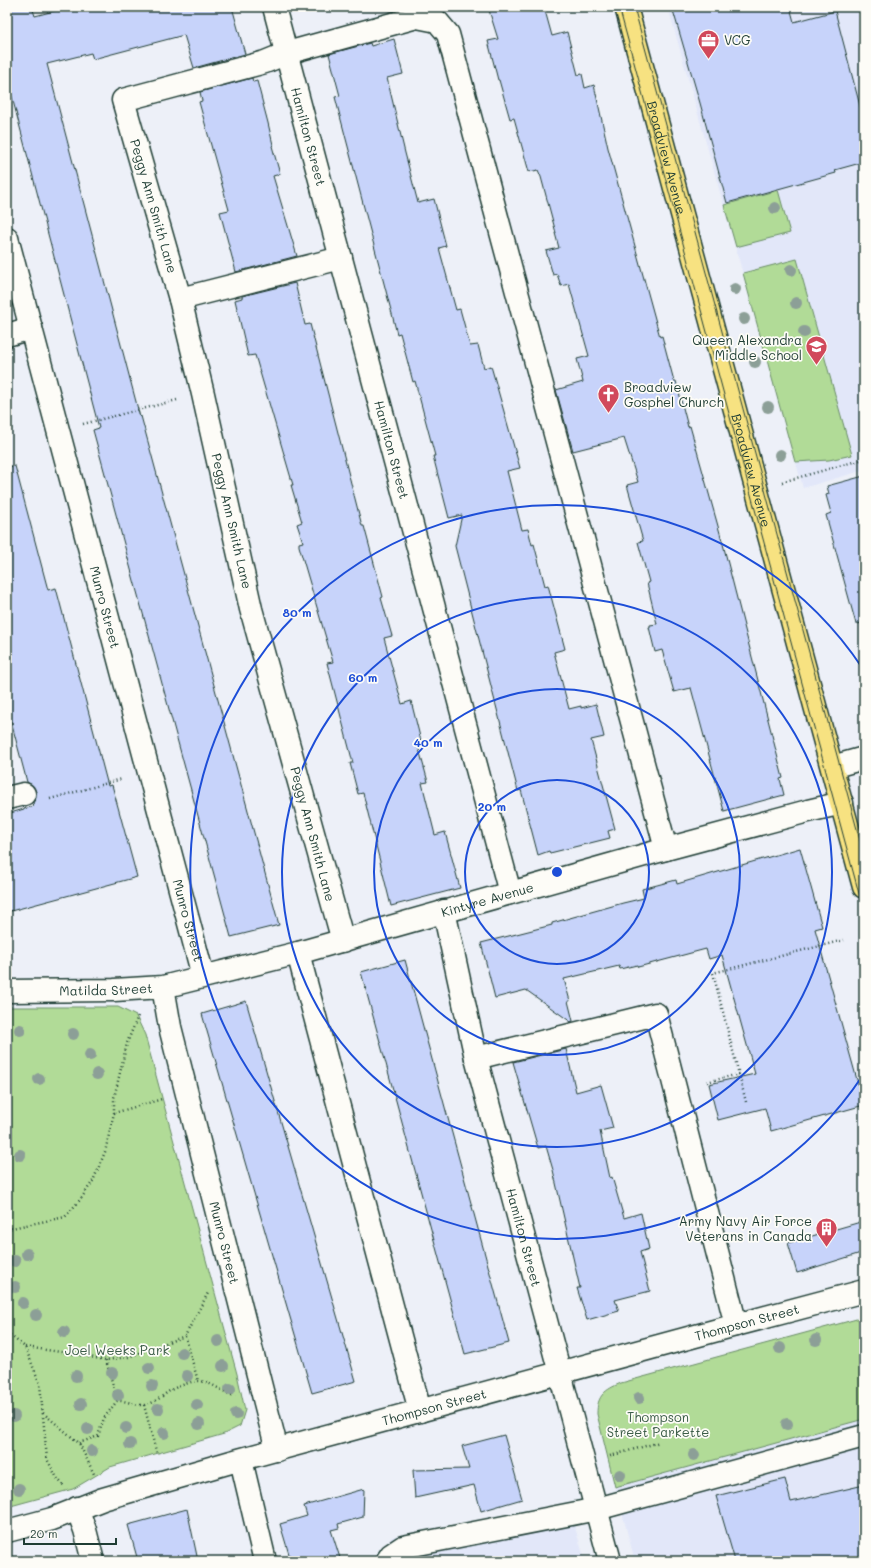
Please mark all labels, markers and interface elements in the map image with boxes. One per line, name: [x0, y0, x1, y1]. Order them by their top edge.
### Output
office icon: VCG: [696, 27, 722, 60]
place label: VCG: [724, 31, 751, 48]
street label: Hamilton Street: [288, 85, 330, 188]
street label: Broadview Avenue: [644, 99, 691, 216]
street label: Peggy Ann Smith Lane: [127, 137, 182, 275]
place label: Queen Alexandra Middle School: [692, 331, 802, 363]
school or university icon: Queen Alexandra Middle School: [804, 334, 830, 367]
place label: Broadview Gosphel Church: [624, 378, 724, 410]
church icon: Broadview Gosphel Church: [596, 381, 622, 414]
street label: Hamilton Street: [371, 398, 414, 501]
street label: Broadview Avenue: [728, 412, 775, 529]
street label: Peggy Ann Smith Lane: [209, 451, 256, 590]
street label: Munro Street: [86, 564, 125, 650]
text: 80 m: [282, 604, 312, 620]
text: 60 m: [349, 669, 377, 685]
text: 40 m: [413, 734, 443, 750]
street label: Peggy Ann Smith Lane: [287, 765, 340, 903]
text: 20 m: [478, 798, 506, 814]
centre of rings: [550, 865, 564, 879]
street label: Munro Street: [170, 877, 208, 964]
street label: Kintyre Avenue: [439, 878, 535, 920]
street label: Matilda Street: [59, 979, 153, 999]
street label: Hamilton Street: [503, 1186, 546, 1289]
street label: Munro Street: [206, 1199, 244, 1286]
place label: Army Navy Air Force Veterans in Canada: [679, 1212, 812, 1244]
building icon: Army Navy Air Force Veterans in Canada: [814, 1215, 840, 1248]
street label: Thompson Street: [692, 1300, 801, 1344]
park label: Joel Weeks Park: [65, 1341, 169, 1358]
street label: Thompson Street: [380, 1384, 488, 1429]
park label: Thompson Street Parkette: [607, 1408, 709, 1440]
scale bar: [24, 1520, 116, 1546]
text: 20 m: [30, 1525, 58, 1541]

